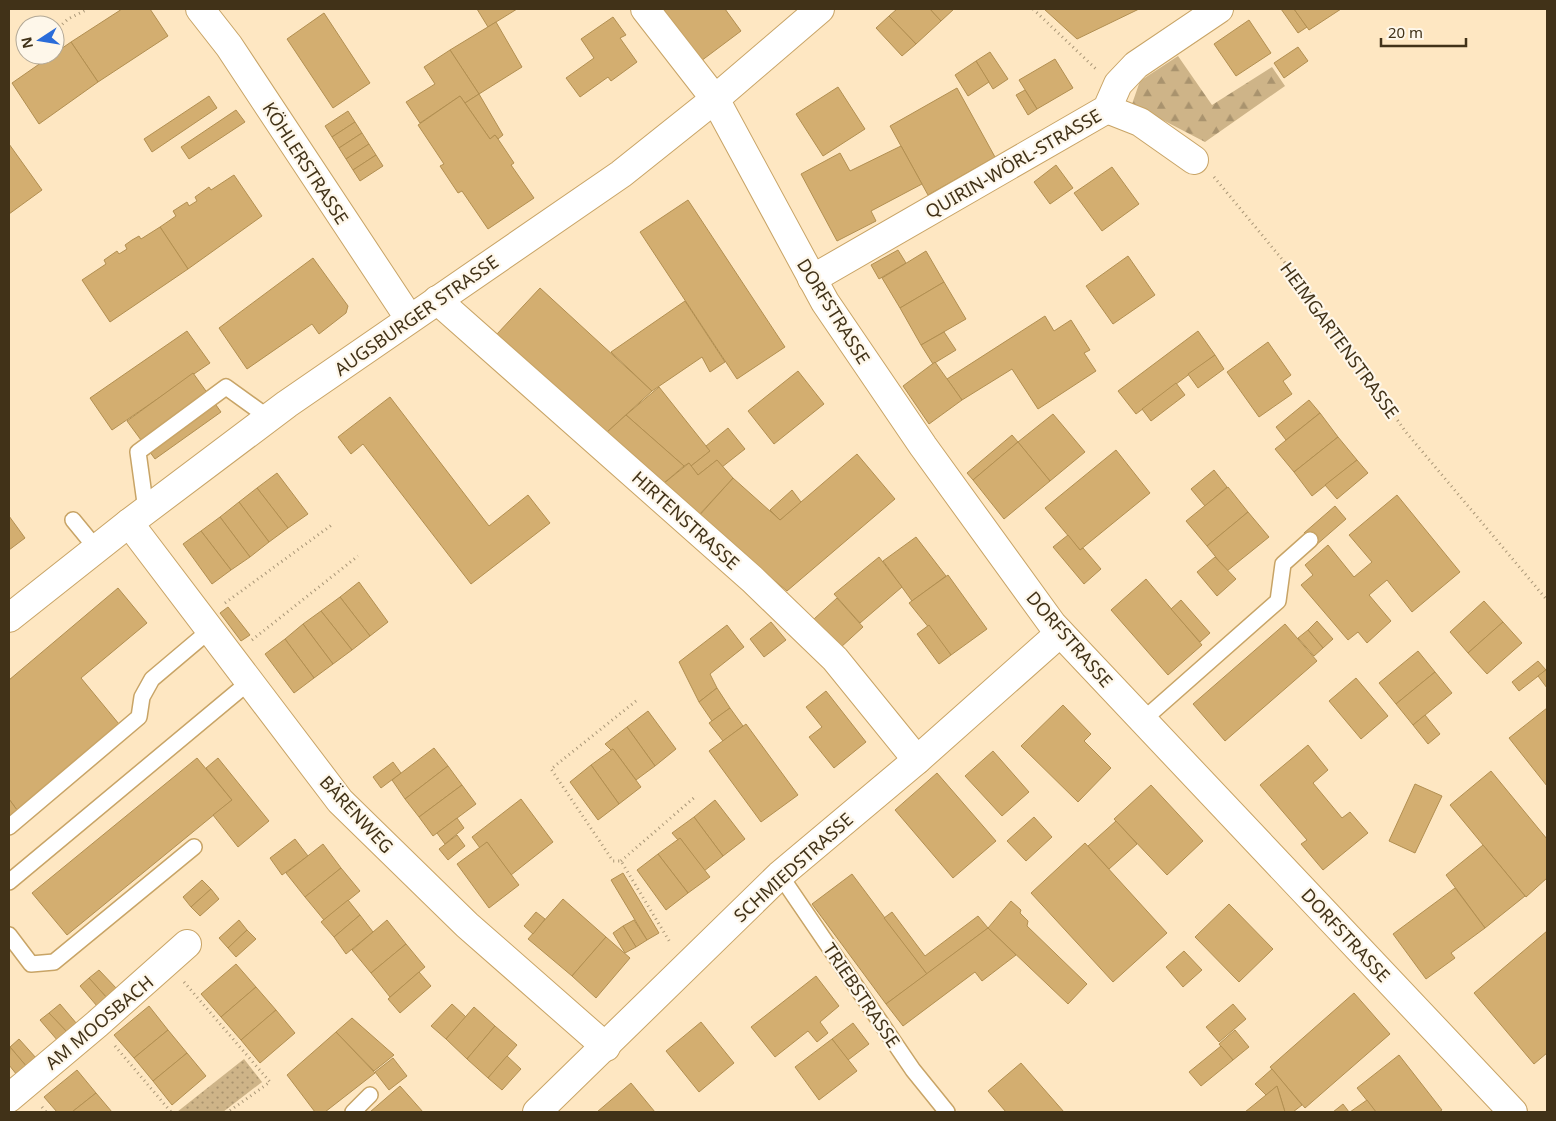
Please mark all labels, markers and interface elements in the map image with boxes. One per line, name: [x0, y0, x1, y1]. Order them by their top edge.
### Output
north arrow: [15, 15, 65, 65]
scale bar: [1381, 15, 1466, 47]
text: 20 m: [1388, 22, 1423, 42]
text: N: [16, 35, 37, 50]
street label: KÖHLERSTRASSE: [257, 97, 355, 229]
street label: QUIRIN-WÖRL-STRASSE: [921, 103, 1105, 223]
street label: AUGSBURGER STRASSE: [329, 249, 503, 381]
street label: DORFSTRASSE: [792, 254, 876, 368]
street label: HEIMGARTENSTRASSE: [1275, 257, 1405, 423]
street label: HIRTENSTRASSE: [627, 465, 745, 575]
street label: DORFSTRASSE: [1022, 586, 1118, 692]
street label: BÄRENWEG: [315, 770, 399, 858]
street label: SCHMIEDSTRASSE: [728, 807, 858, 927]
street label: DORFSTRASSE: [1296, 883, 1396, 987]
street label: TRIEBSTRASSE: [818, 938, 906, 1052]
street label: AM MOOSBACH: [40, 970, 158, 1074]

